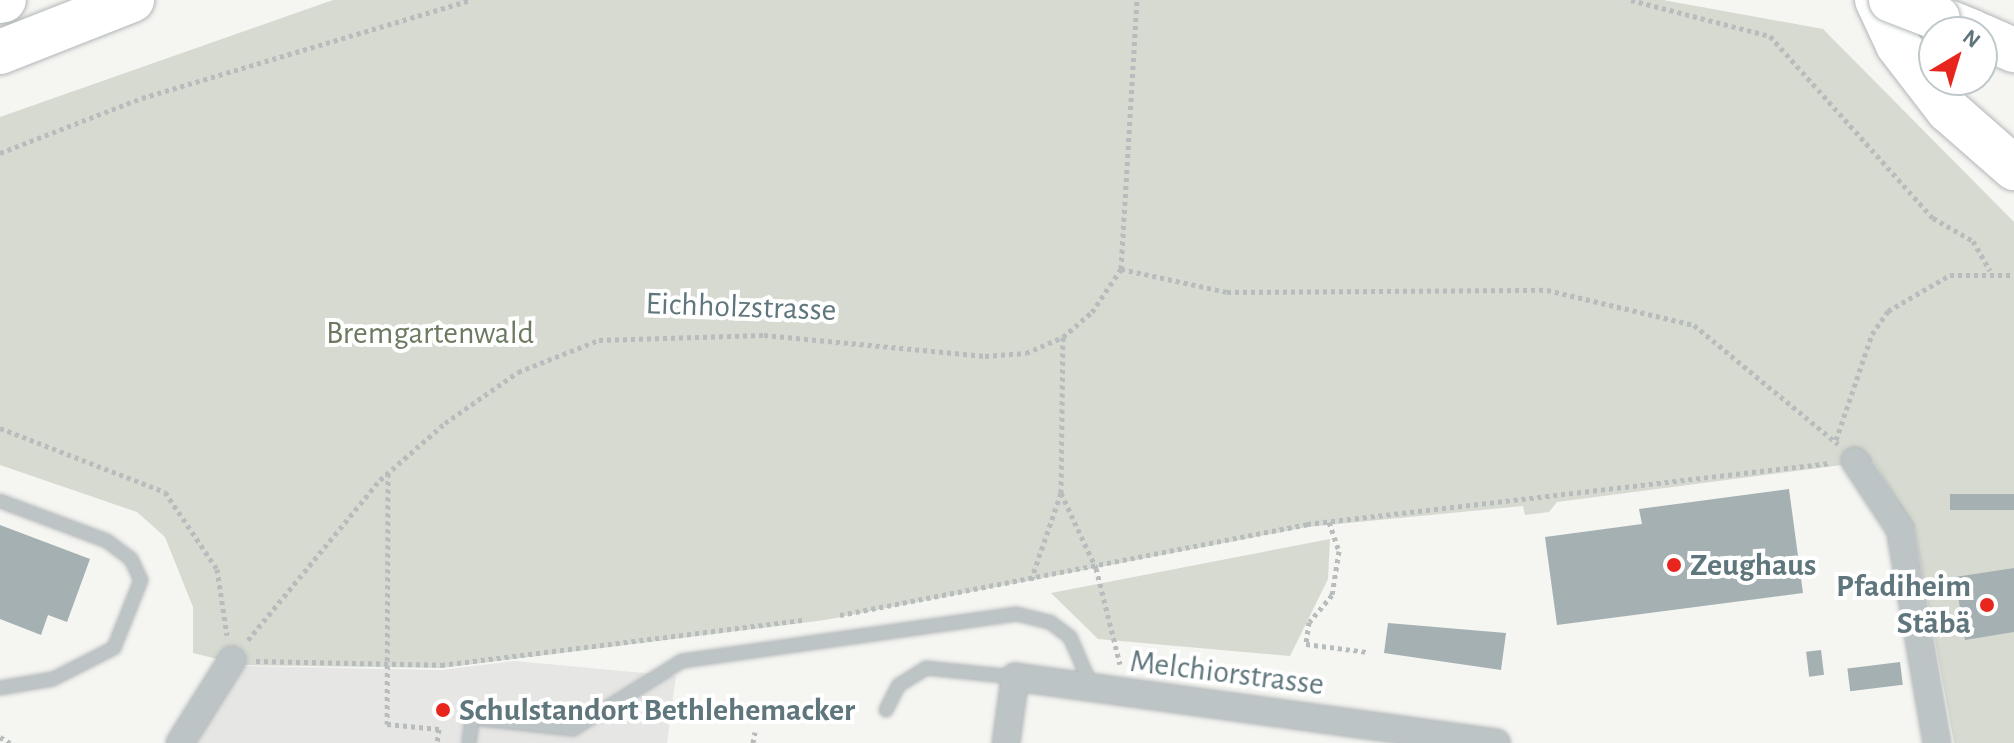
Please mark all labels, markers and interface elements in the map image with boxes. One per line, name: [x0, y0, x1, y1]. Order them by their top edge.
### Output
north arrow: [1918, 16, 1998, 96]
text: N: [1959, 25, 1984, 52]
street label: Eichholzstrasse: [645, 284, 837, 330]
park label: Bremgartenwald: [326, 314, 534, 352]
place label: Zeughaus: [1690, 546, 1816, 584]
marker: Zeughaus: [1665, 556, 1683, 574]
place label: Pfadiheim Stäbä: [1836, 568, 1971, 643]
marker: Pfadiheim Stäbä: [1978, 596, 1996, 614]
street label: Melchiorstrasse: [1128, 642, 1326, 704]
place label: Schulstandort Bethlehemacker: [459, 691, 855, 729]
marker: Schulstandort Bethlehemacker: [434, 701, 452, 719]

